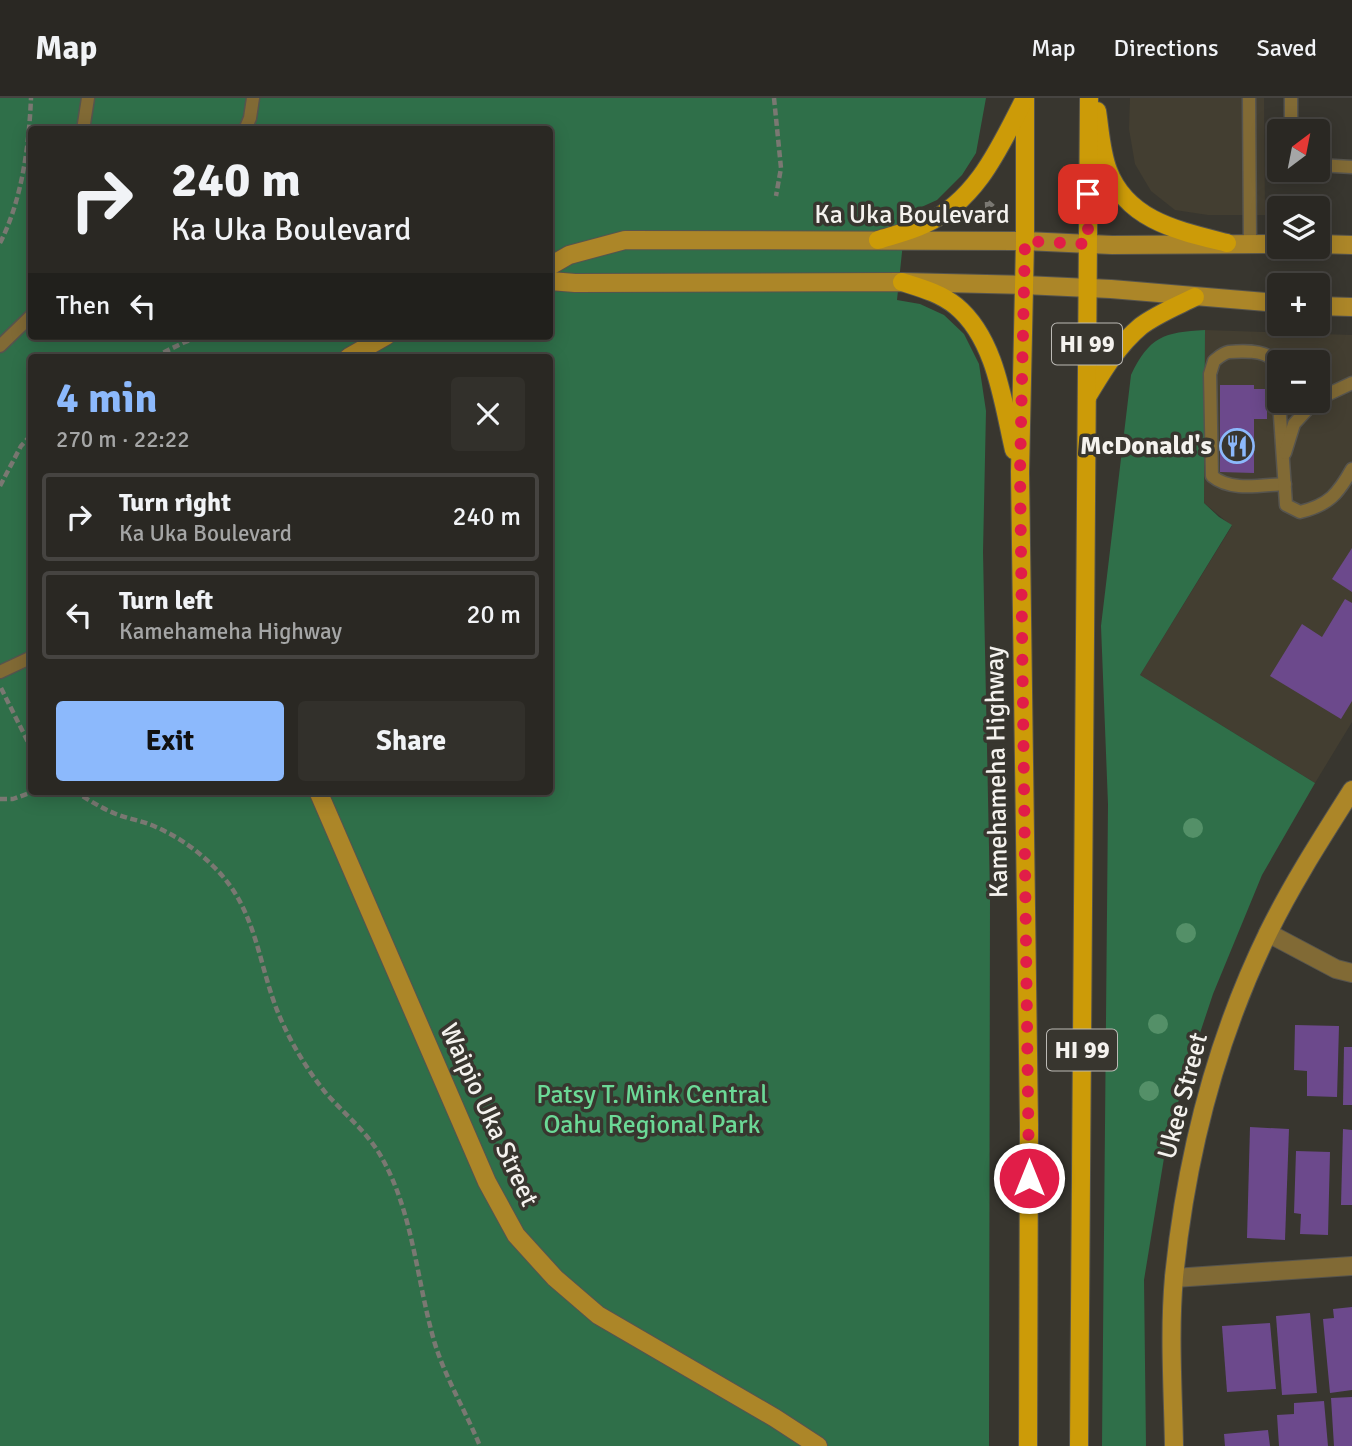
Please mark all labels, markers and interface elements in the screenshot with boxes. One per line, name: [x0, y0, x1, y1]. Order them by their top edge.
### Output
text: Map: [35, 28, 97, 69]
text: Map: [1031, 33, 1076, 63]
text: Directions: [1114, 33, 1219, 63]
text: Saved: [1257, 33, 1317, 63]
north arrow: [1267, 119, 1330, 182]
map controls: [1267, 119, 1330, 413]
text: 240 m: [171, 150, 301, 210]
icon: right: [56, 154, 147, 245]
pin: [1058, 164, 1118, 224]
icon: arrive: [1069, 175, 1107, 213]
button: layers: [1267, 196, 1330, 259]
street label: Ka Uka Boulevard: [814, 199, 1010, 231]
text: Ka Uka Boulevard: [171, 210, 411, 249]
button: +: [1267, 273, 1330, 336]
icon: left: [124, 287, 162, 325]
text: Then: [56, 290, 110, 322]
road number: HI 99: [1052, 324, 1122, 365]
button: −: [1267, 350, 1330, 413]
text: 4 min: [56, 373, 157, 424]
button: close: [451, 377, 525, 451]
text: 270 m · 22:22: [56, 425, 190, 454]
restaurant icon: McDonald's: [1218, 427, 1256, 465]
place label: McDonald's: [1080, 430, 1212, 462]
text: Turn right: [119, 487, 231, 519]
icon: right: [60, 498, 98, 536]
text: 240 m: [452, 501, 521, 533]
text: Ka Uka Boulevard: [119, 519, 292, 548]
text: Turn left: [119, 585, 213, 617]
icon: left: [60, 596, 98, 634]
text: 20 m: [466, 599, 521, 631]
text: Kamehameha Highway: [119, 617, 342, 646]
street label: Kamehameha Highway: [979, 646, 1015, 898]
button: Exit: [56, 701, 284, 781]
button: Share: [298, 701, 525, 781]
street label: Waipio Uka Street: [433, 1018, 545, 1212]
street label: Ukee Street: [1151, 1029, 1215, 1163]
road number: HI 99: [1047, 1030, 1117, 1070]
park label: Patsy T. Mink Central Oahu Regional Park: [536, 1079, 768, 1141]
position arrow: [992, 1141, 1066, 1215]

